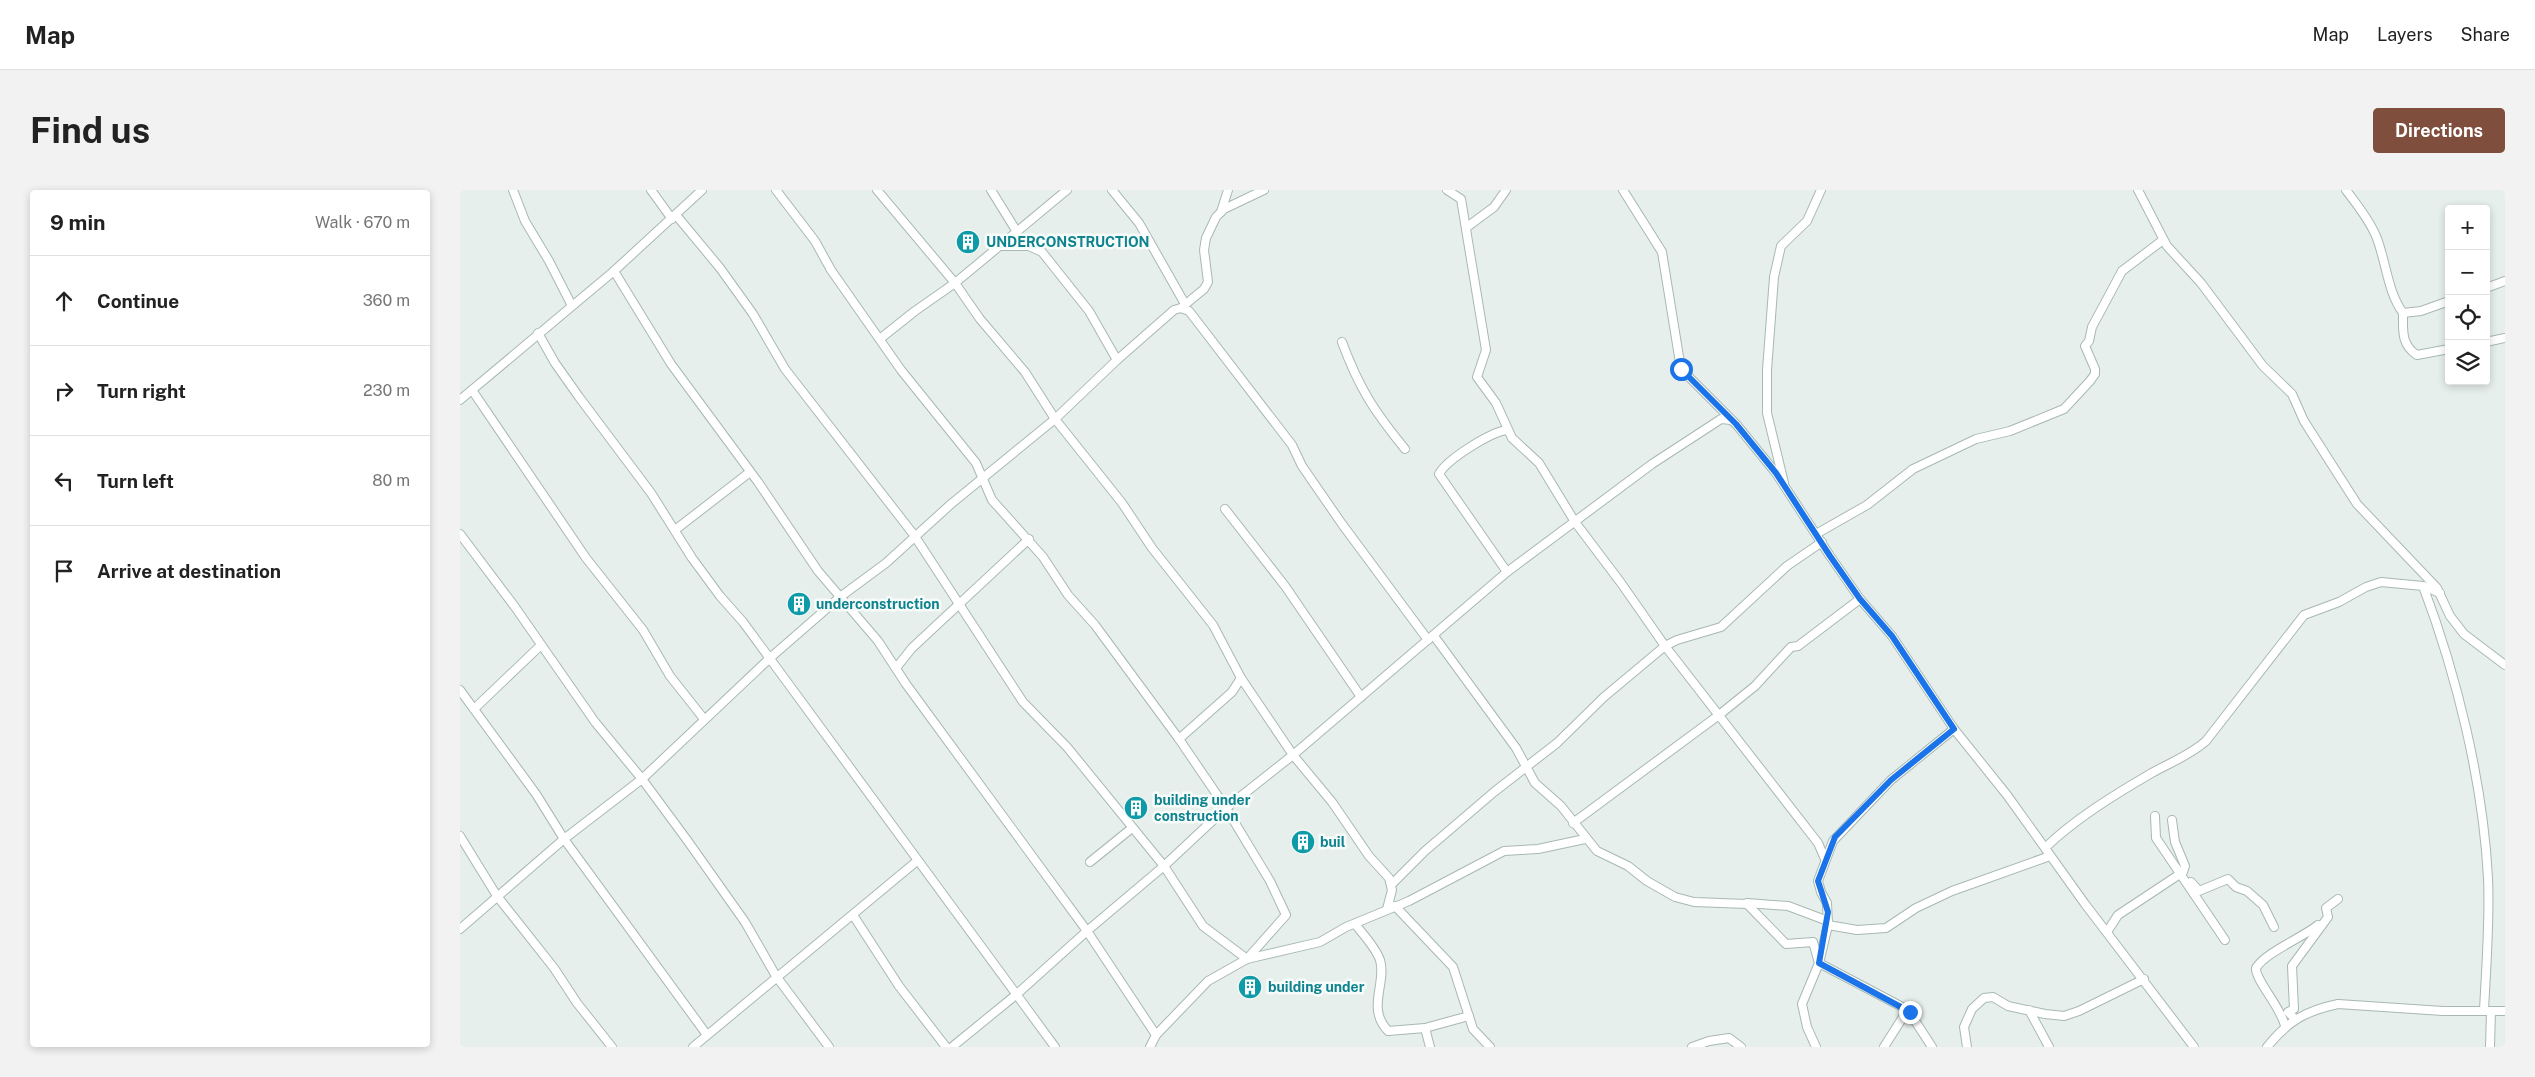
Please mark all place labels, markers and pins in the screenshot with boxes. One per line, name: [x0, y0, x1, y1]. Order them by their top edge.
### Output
building icon: UNDERCONSTRUCTION: [955, 229, 981, 255]
place label: UNDERCONSTRUCTION: [986, 234, 1150, 250]
building icon: underconstruction: [786, 591, 812, 617]
place label: underconstruction: [816, 596, 940, 612]
place label: building under construction: [1154, 792, 1251, 824]
building icon: building under construction: [1123, 795, 1149, 821]
building icon: buil: [1290, 829, 1316, 855]
place label: buil: [1320, 834, 1346, 850]
building icon: building under: [1237, 974, 1263, 1000]
place label: building under: [1268, 979, 1365, 995]

